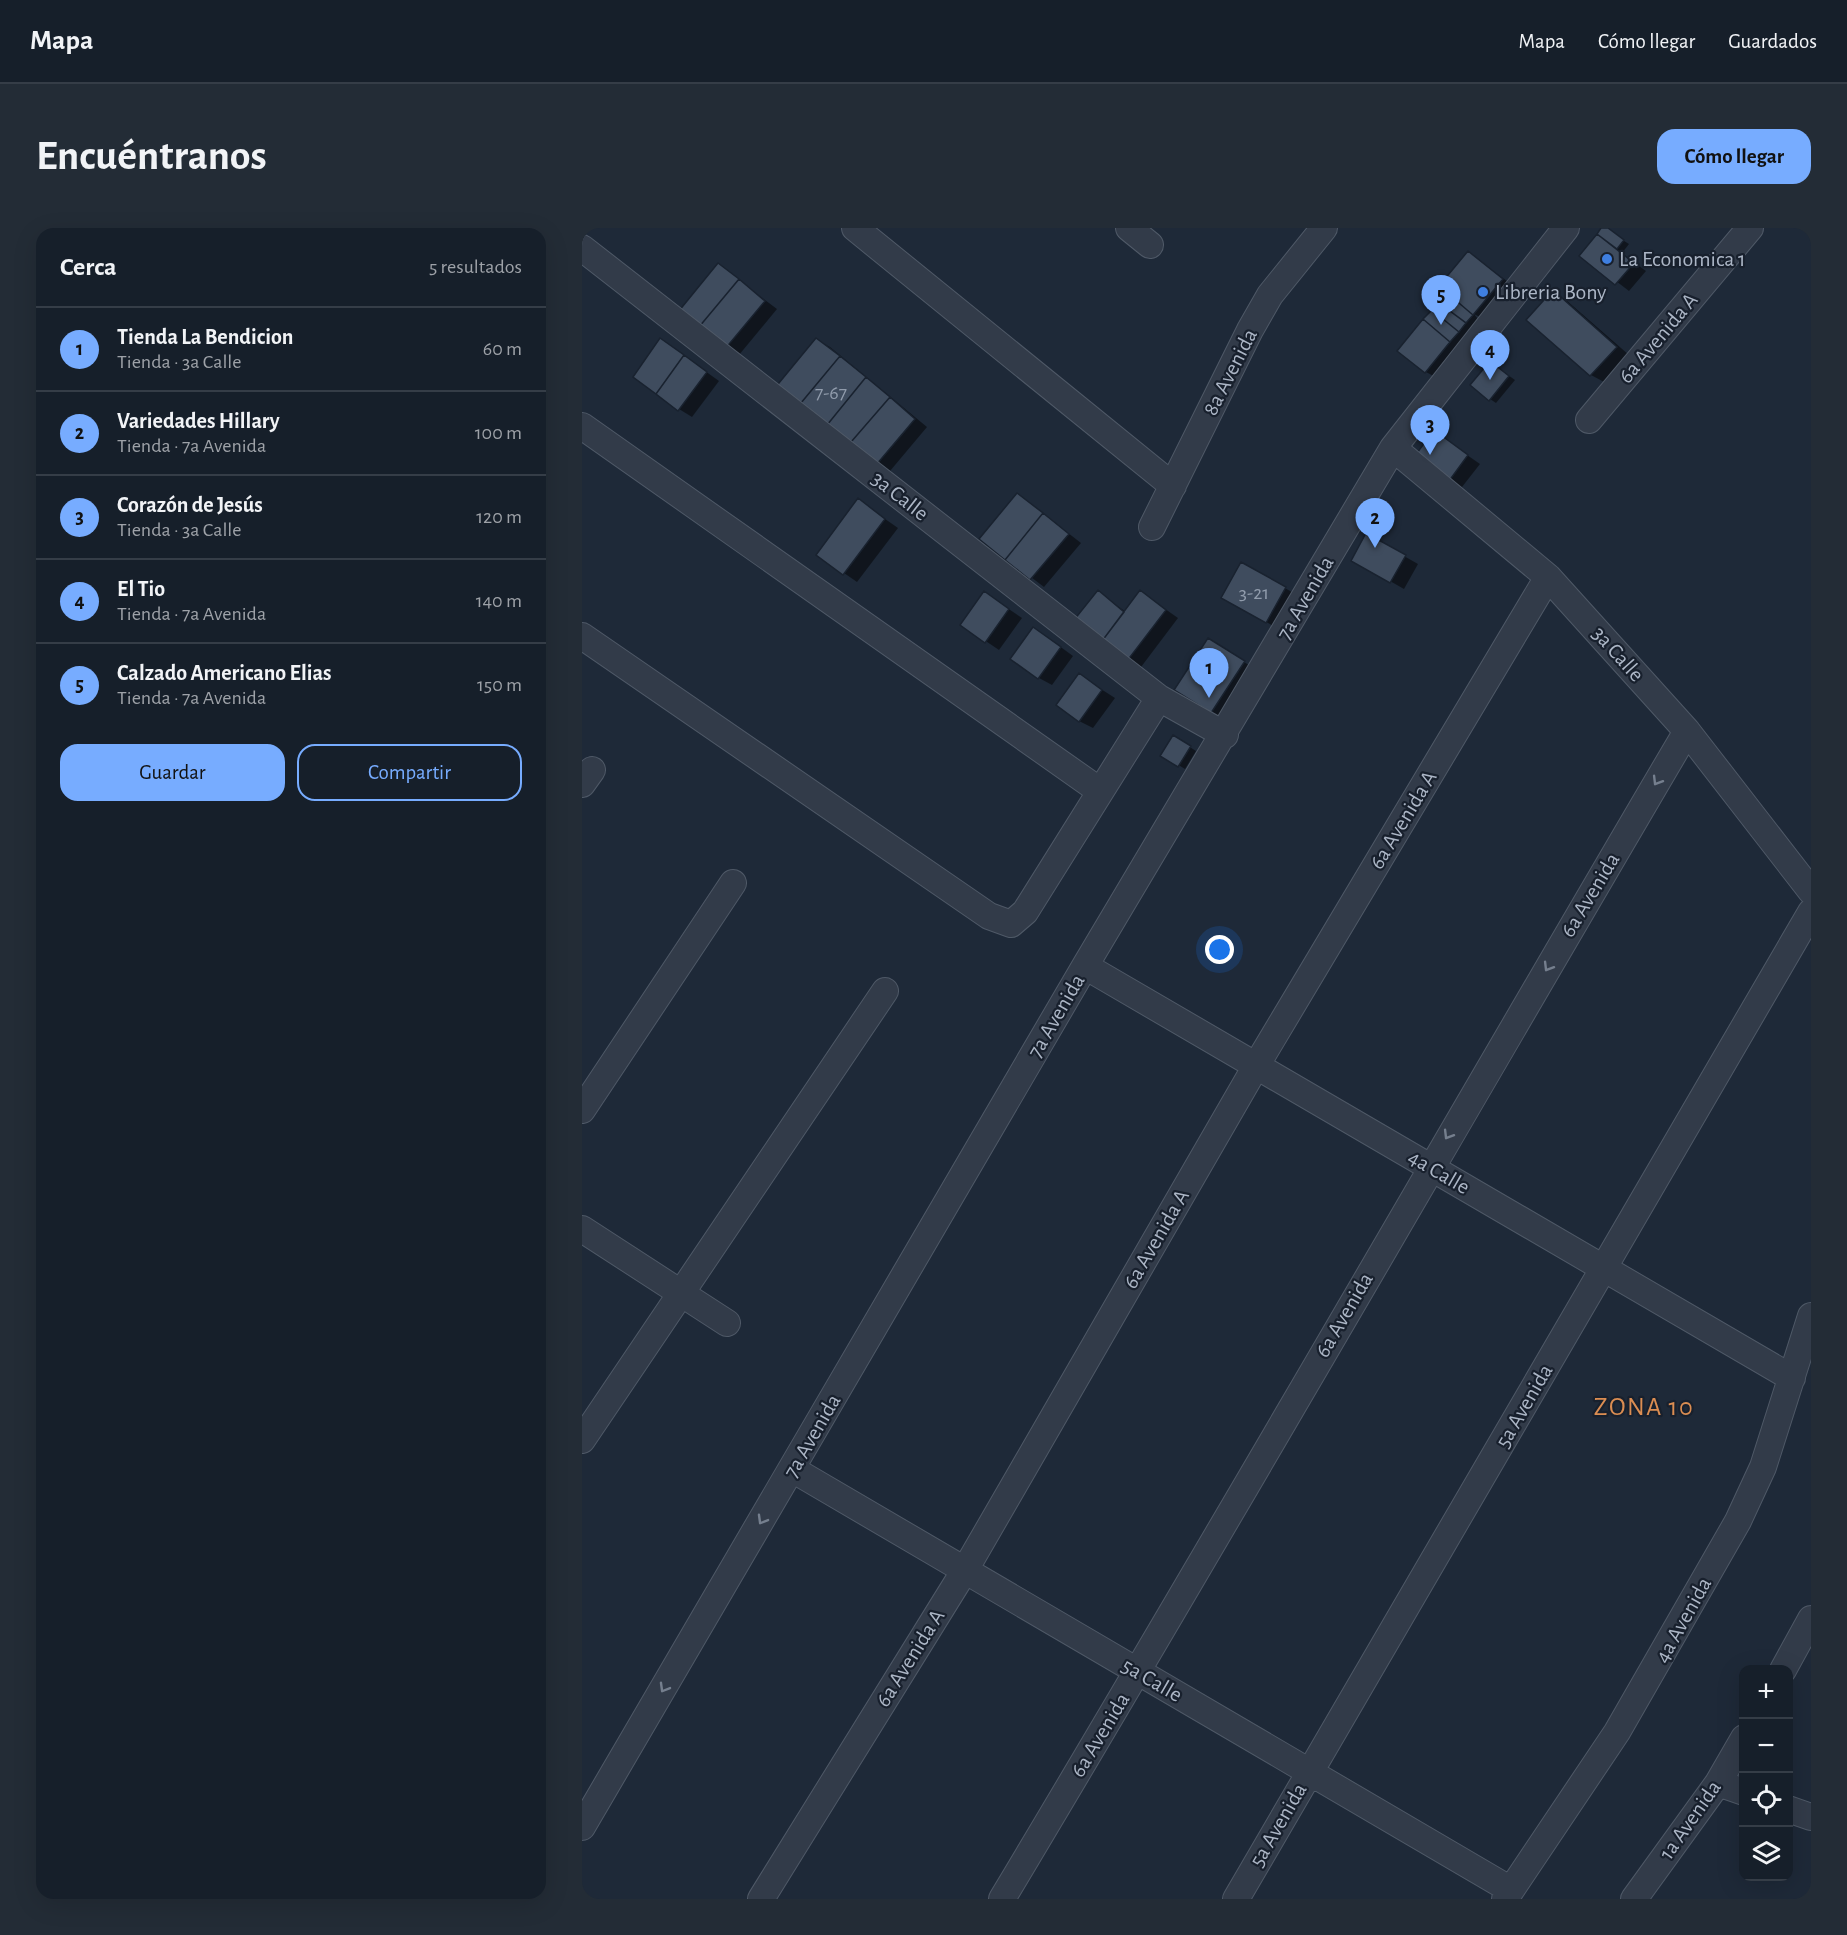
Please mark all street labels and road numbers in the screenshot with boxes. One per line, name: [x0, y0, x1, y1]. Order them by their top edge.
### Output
street label: 6a Avenida A: [1614, 289, 1702, 387]
street label: 8a Avenida: [1199, 325, 1261, 419]
street label: 3a Calle: [867, 467, 933, 525]
street label: 7a Avenida: [1272, 552, 1338, 644]
street label: 3a Calle: [1588, 622, 1648, 686]
street label: 6a Avenida A: [1365, 767, 1441, 873]
street label: 6a Avenida: [1556, 849, 1624, 941]
street label: 7a Avenida: [1023, 970, 1089, 1062]
street label: 4a Calle: [1404, 1146, 1474, 1198]
street label: 6a Avenida A: [1119, 1186, 1193, 1292]
street label: 6a Avenida: [1311, 1269, 1377, 1361]
street label: 5a Avenida: [1491, 1360, 1557, 1452]
street label: 7a Avenida: [779, 1390, 845, 1482]
street label: 4a Avenida: [1651, 1574, 1715, 1666]
street label: 6a Avenida A: [871, 1605, 949, 1711]
street label: 5a Calle: [1118, 1654, 1186, 1706]
street label: 6a Avenida: [1066, 1689, 1134, 1781]
street label: 1a Avenida: [1655, 1776, 1725, 1864]
street label: 5a Avenida: [1245, 1779, 1311, 1871]

